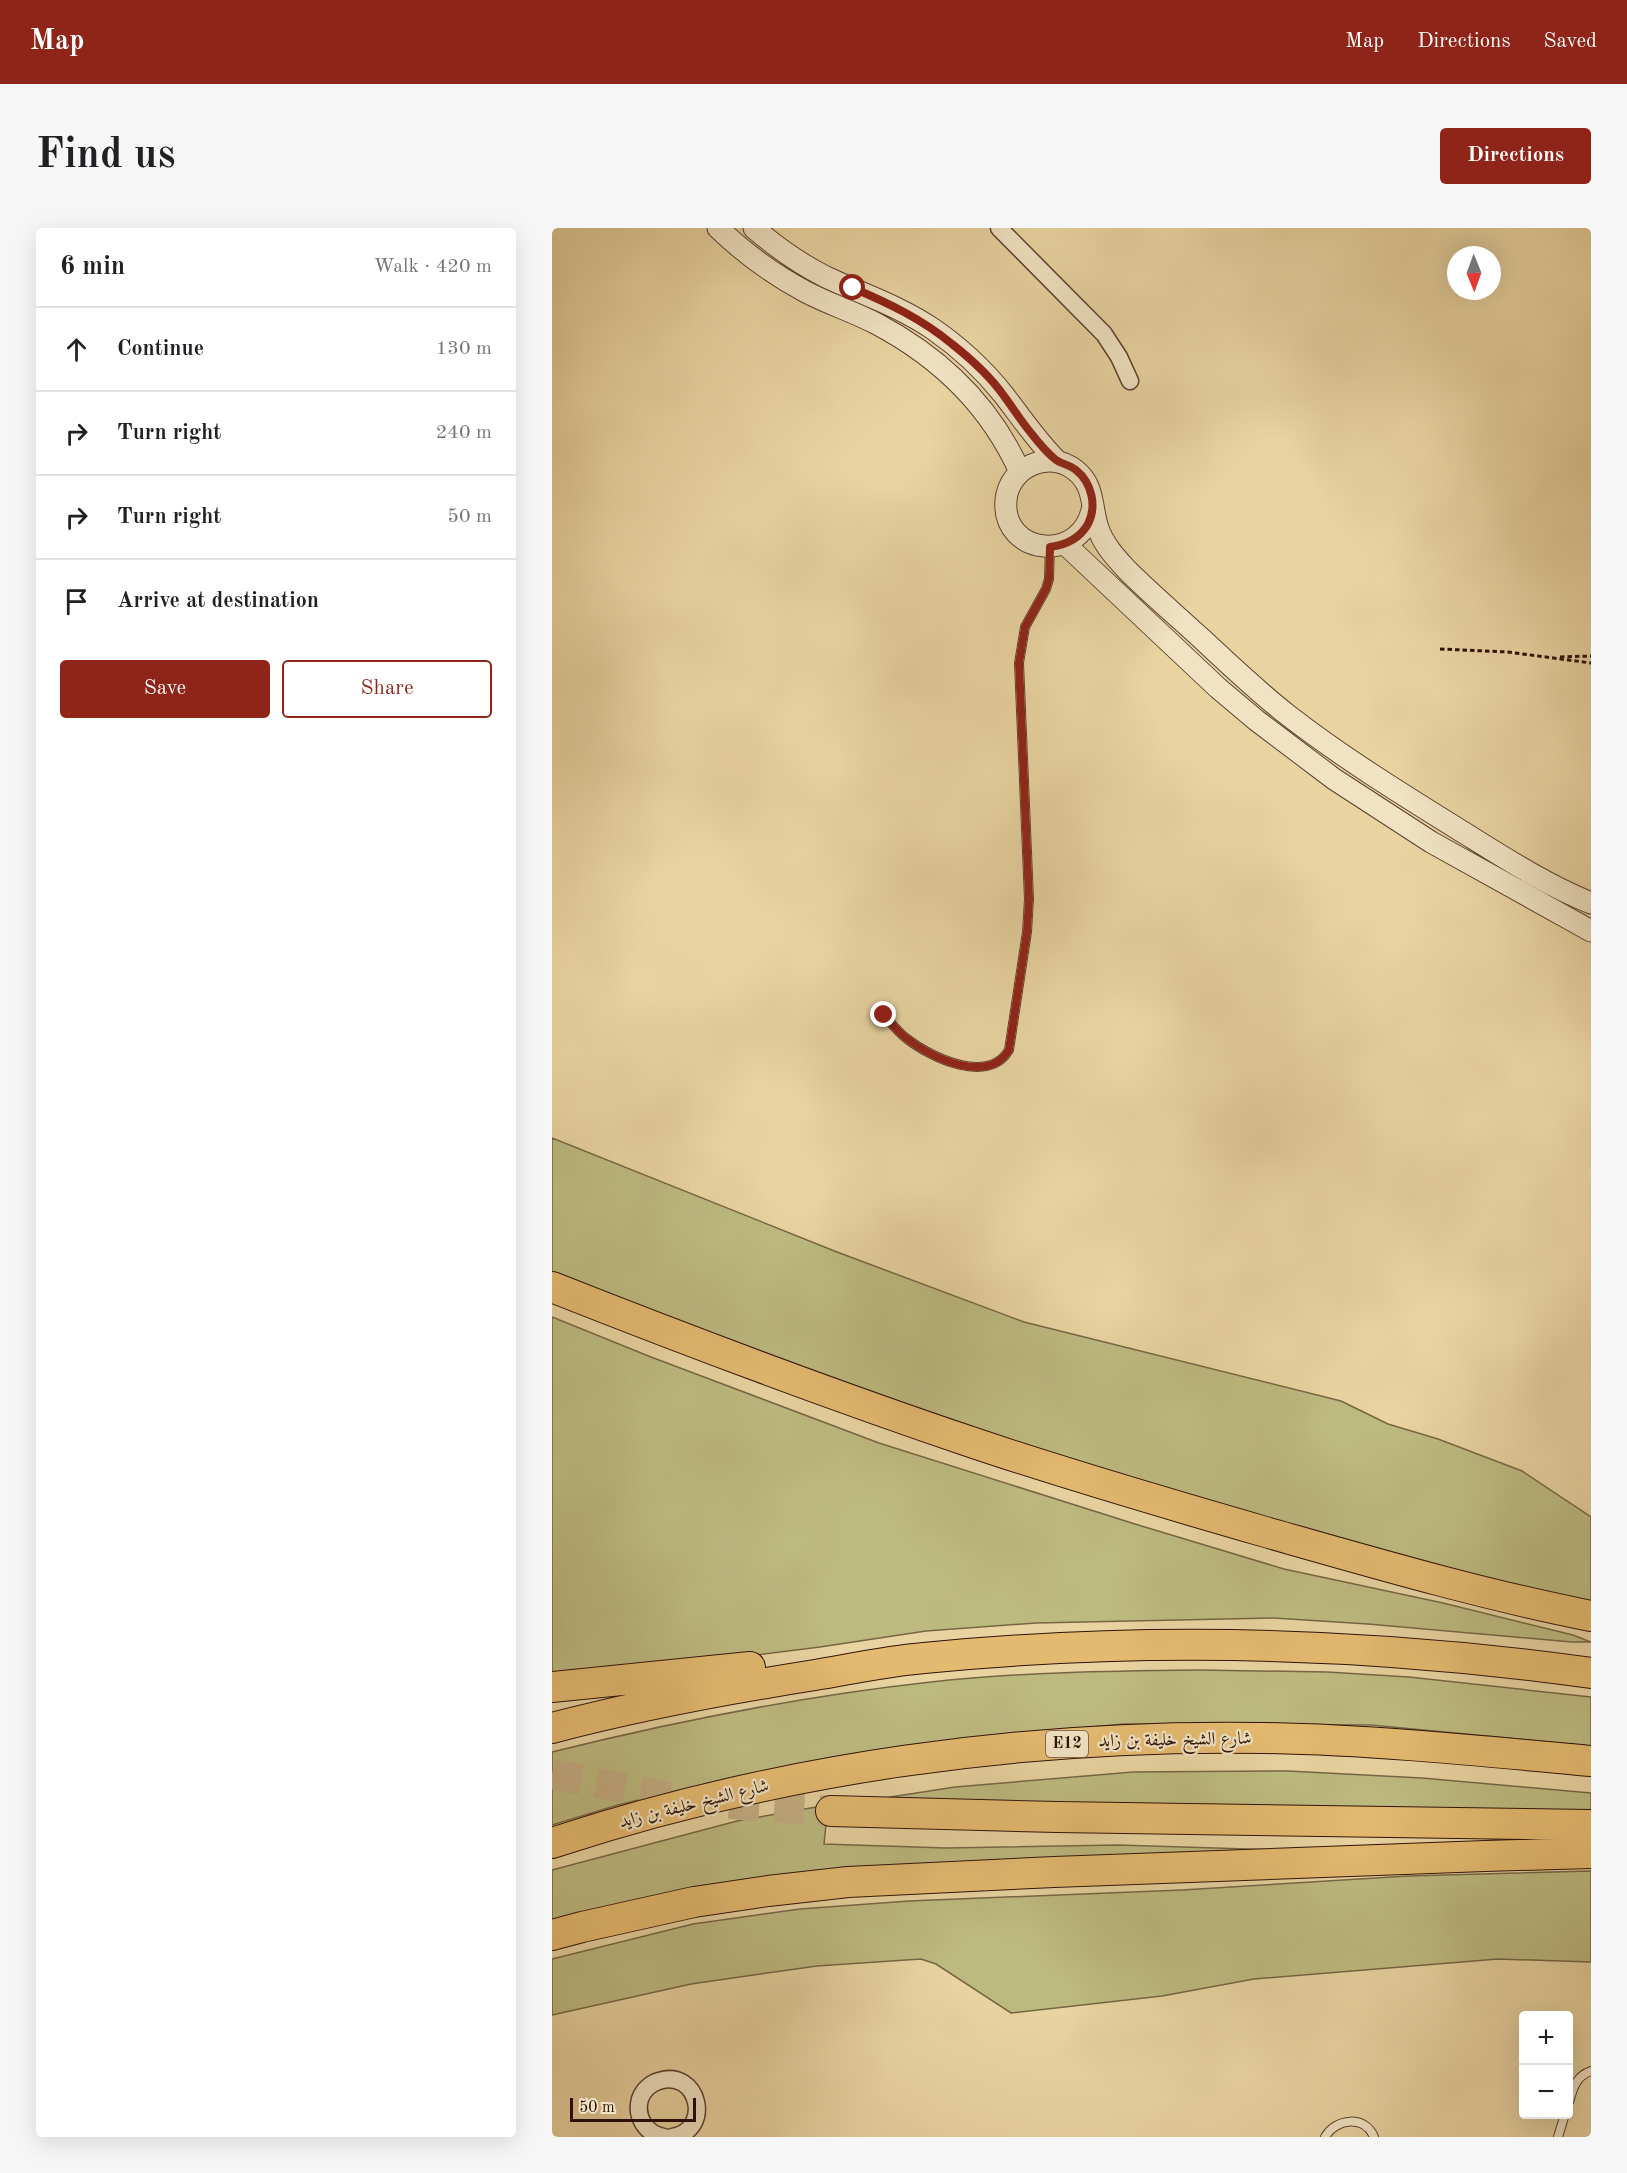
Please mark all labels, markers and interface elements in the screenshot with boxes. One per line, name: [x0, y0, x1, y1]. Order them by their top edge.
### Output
text: Map: [30, 28, 84, 56]
text: Map: [1345, 31, 1384, 52]
text: Directions: [1417, 31, 1511, 52]
text: Saved: [1544, 31, 1597, 52]
button: Directions: [1440, 128, 1591, 184]
text: Find us: [36, 135, 175, 177]
north arrow: [1447, 246, 1501, 300]
text: 6 min: [60, 254, 125, 280]
text: Walk · 420 m: [373, 257, 492, 277]
route start: [839, 274, 865, 300]
icon: ahead: [60, 333, 93, 366]
text: Continue: [117, 338, 204, 360]
text: 130 m: [436, 339, 492, 359]
icon: right: [60, 417, 93, 450]
text: Turn right: [117, 422, 221, 444]
text: 240 m: [436, 423, 492, 443]
icon: right: [60, 501, 93, 534]
text: Turn right: [117, 506, 221, 528]
text: 50 m: [447, 507, 492, 527]
icon: arrive: [60, 585, 93, 618]
text: Arrive at destination: [117, 590, 319, 612]
button: Save: [60, 660, 270, 718]
button: Share: [282, 660, 492, 718]
route end: [870, 1001, 896, 1027]
street label: شارع الشيخ خليفة بن زايد: [1098, 1730, 1252, 1756]
road number: E12: [1046, 1731, 1088, 1757]
street label: شارع الشيخ خليفة بن زايد: [617, 1777, 772, 1837]
map controls: [1519, 2011, 1573, 2119]
button: +: [1519, 2011, 1573, 2065]
button: −: [1519, 2065, 1573, 2119]
scale bar: [570, 2095, 696, 2122]
text: 50 m: [579, 2100, 615, 2116]

